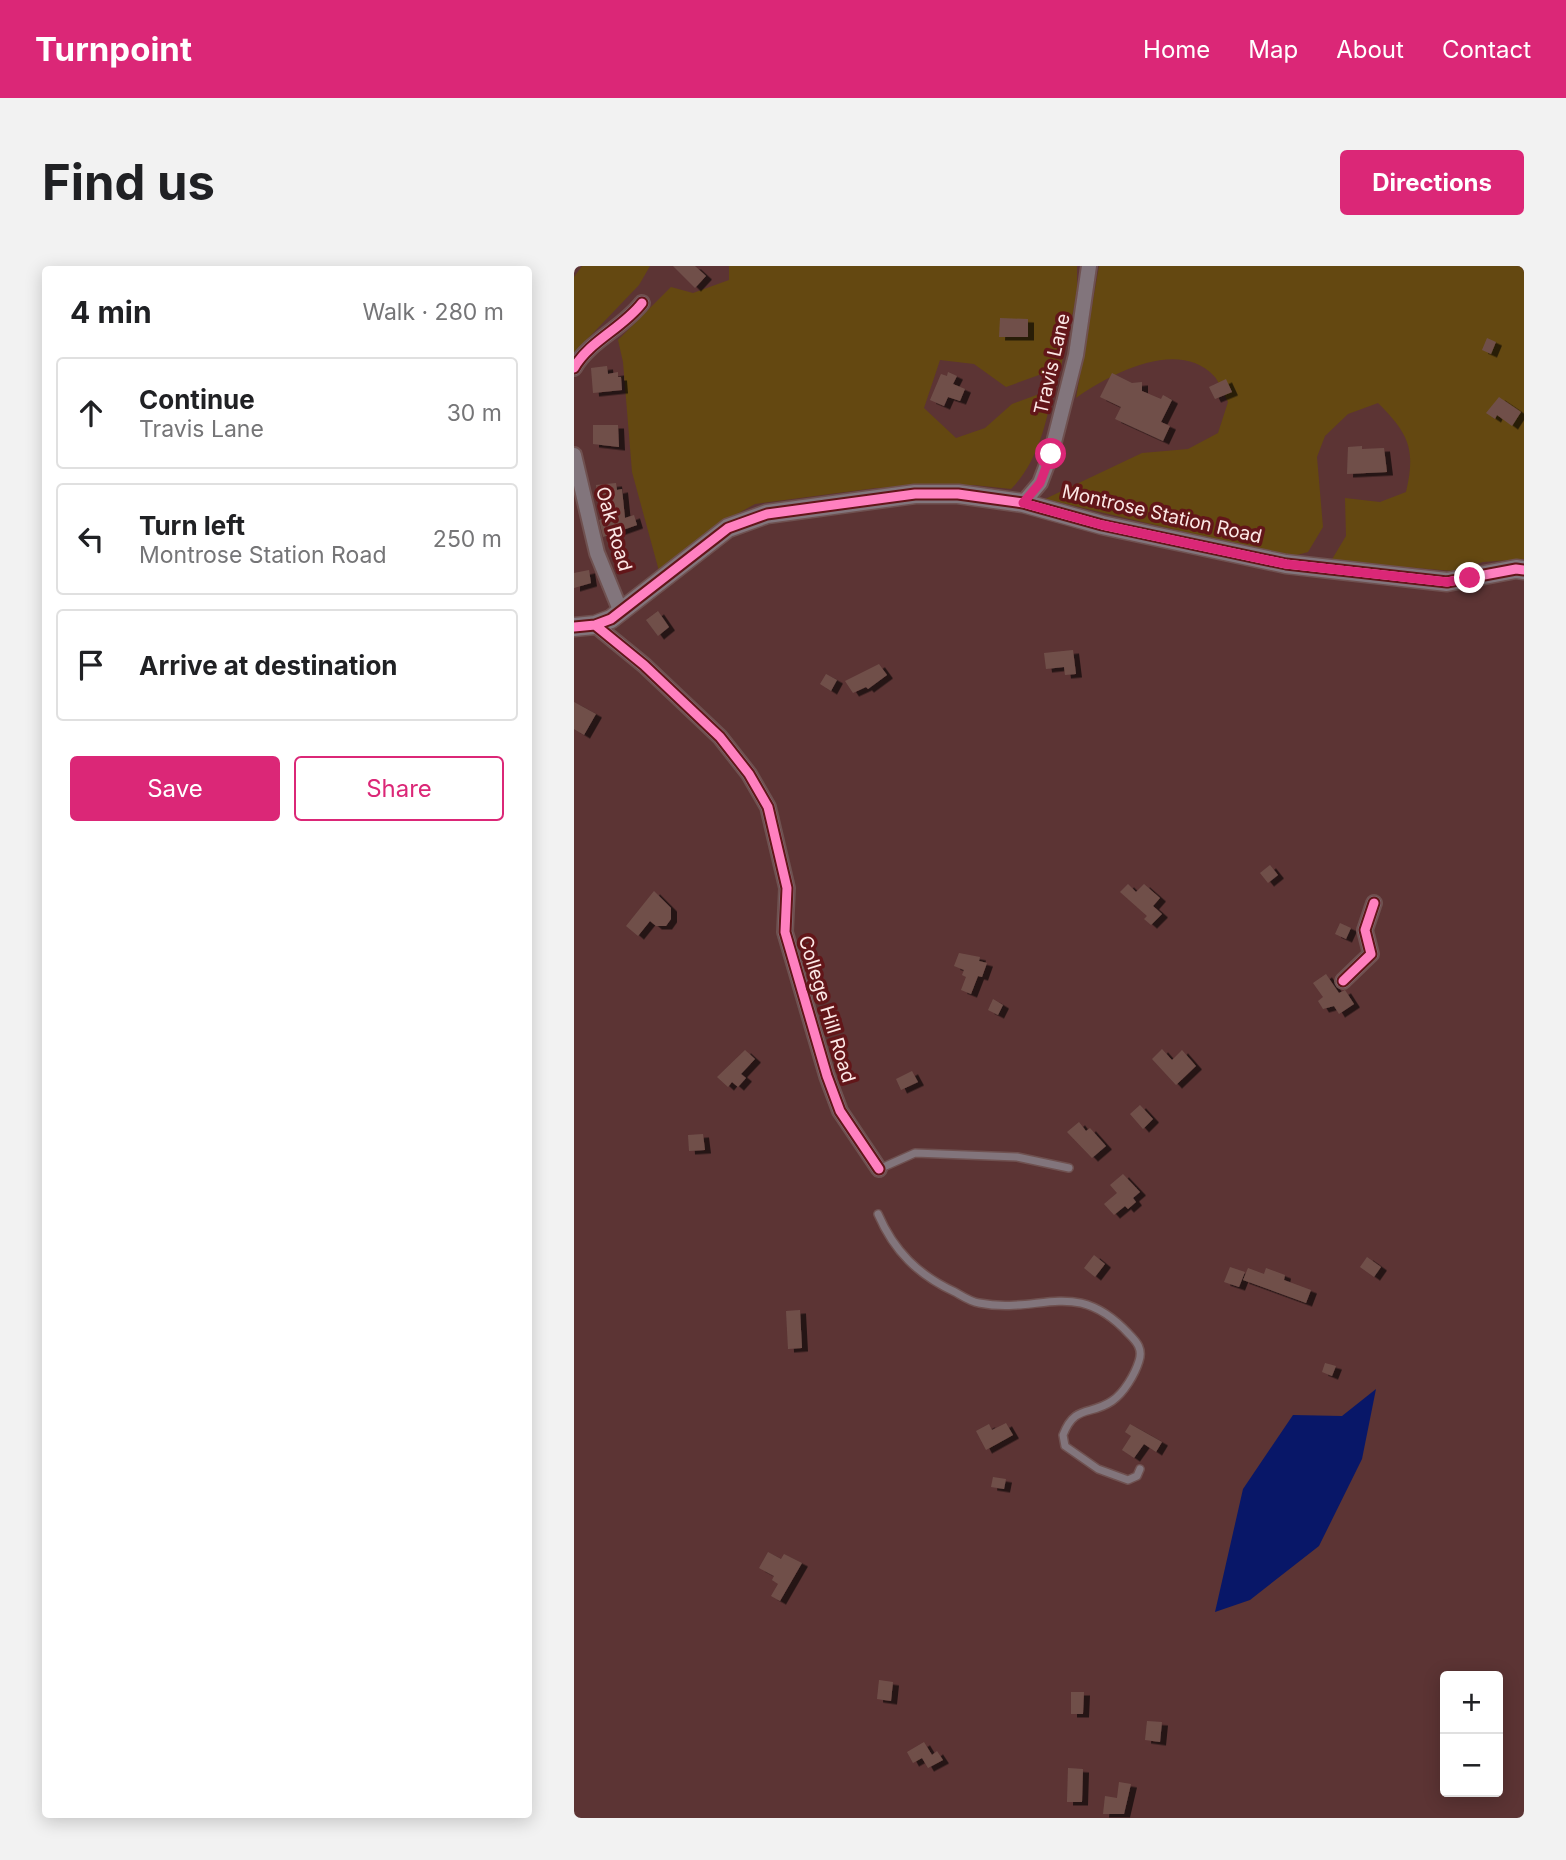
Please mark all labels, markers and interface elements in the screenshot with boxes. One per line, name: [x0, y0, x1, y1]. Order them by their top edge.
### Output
text: Turnpoint: [35, 29, 192, 69]
text: Home: [1143, 35, 1210, 64]
text: Map: [1248, 35, 1298, 64]
text: About: [1336, 35, 1404, 64]
text: Contact: [1442, 35, 1531, 64]
button: Directions: [1340, 150, 1524, 215]
text: Find us: [42, 153, 215, 212]
text: 4 min: [70, 294, 152, 330]
text: Walk · 280 m: [362, 298, 504, 326]
street label: Travis Lane: [1029, 311, 1075, 417]
text: Continue: [139, 384, 255, 415]
icon: ahead: [72, 394, 110, 432]
text: 30 m: [447, 399, 502, 427]
text: Travis Lane: [139, 415, 264, 443]
route start: [1035, 438, 1066, 469]
street label: Montrose Station Road: [1060, 480, 1264, 548]
street label: Oak Road: [591, 484, 637, 574]
text: Turn left: [139, 510, 245, 541]
icon: left: [72, 520, 110, 558]
text: 250 m: [433, 525, 502, 553]
text: Montrose Station Road: [139, 541, 387, 569]
route end: [1454, 562, 1485, 593]
icon: arrive: [72, 646, 110, 684]
text: Arrive at destination: [139, 650, 398, 681]
button: Save: [70, 756, 280, 821]
button: Share: [294, 756, 504, 821]
street label: College Hill Road: [794, 933, 860, 1085]
map controls: [1440, 1671, 1503, 1797]
button: +: [1440, 1671, 1503, 1734]
button: −: [1440, 1734, 1503, 1797]

